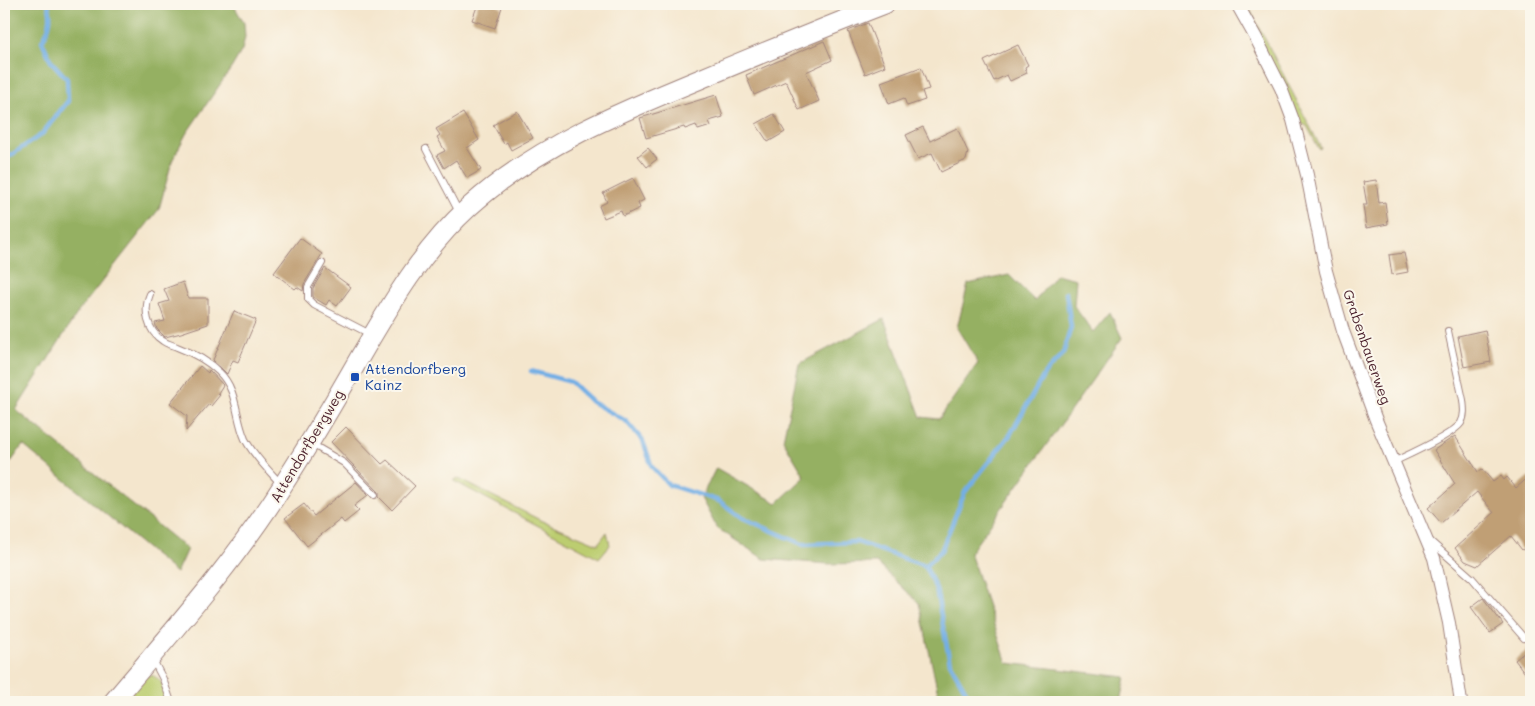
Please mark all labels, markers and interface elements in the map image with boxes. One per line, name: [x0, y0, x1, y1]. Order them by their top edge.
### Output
street label: Grabenbauerweg: [1339, 287, 1396, 407]
place label: Attendorfberg Kainz: [365, 359, 466, 394]
marker: Attendorfberg Kainz: [349, 371, 361, 383]
street label: Attendorfbergweg: [265, 386, 348, 506]

